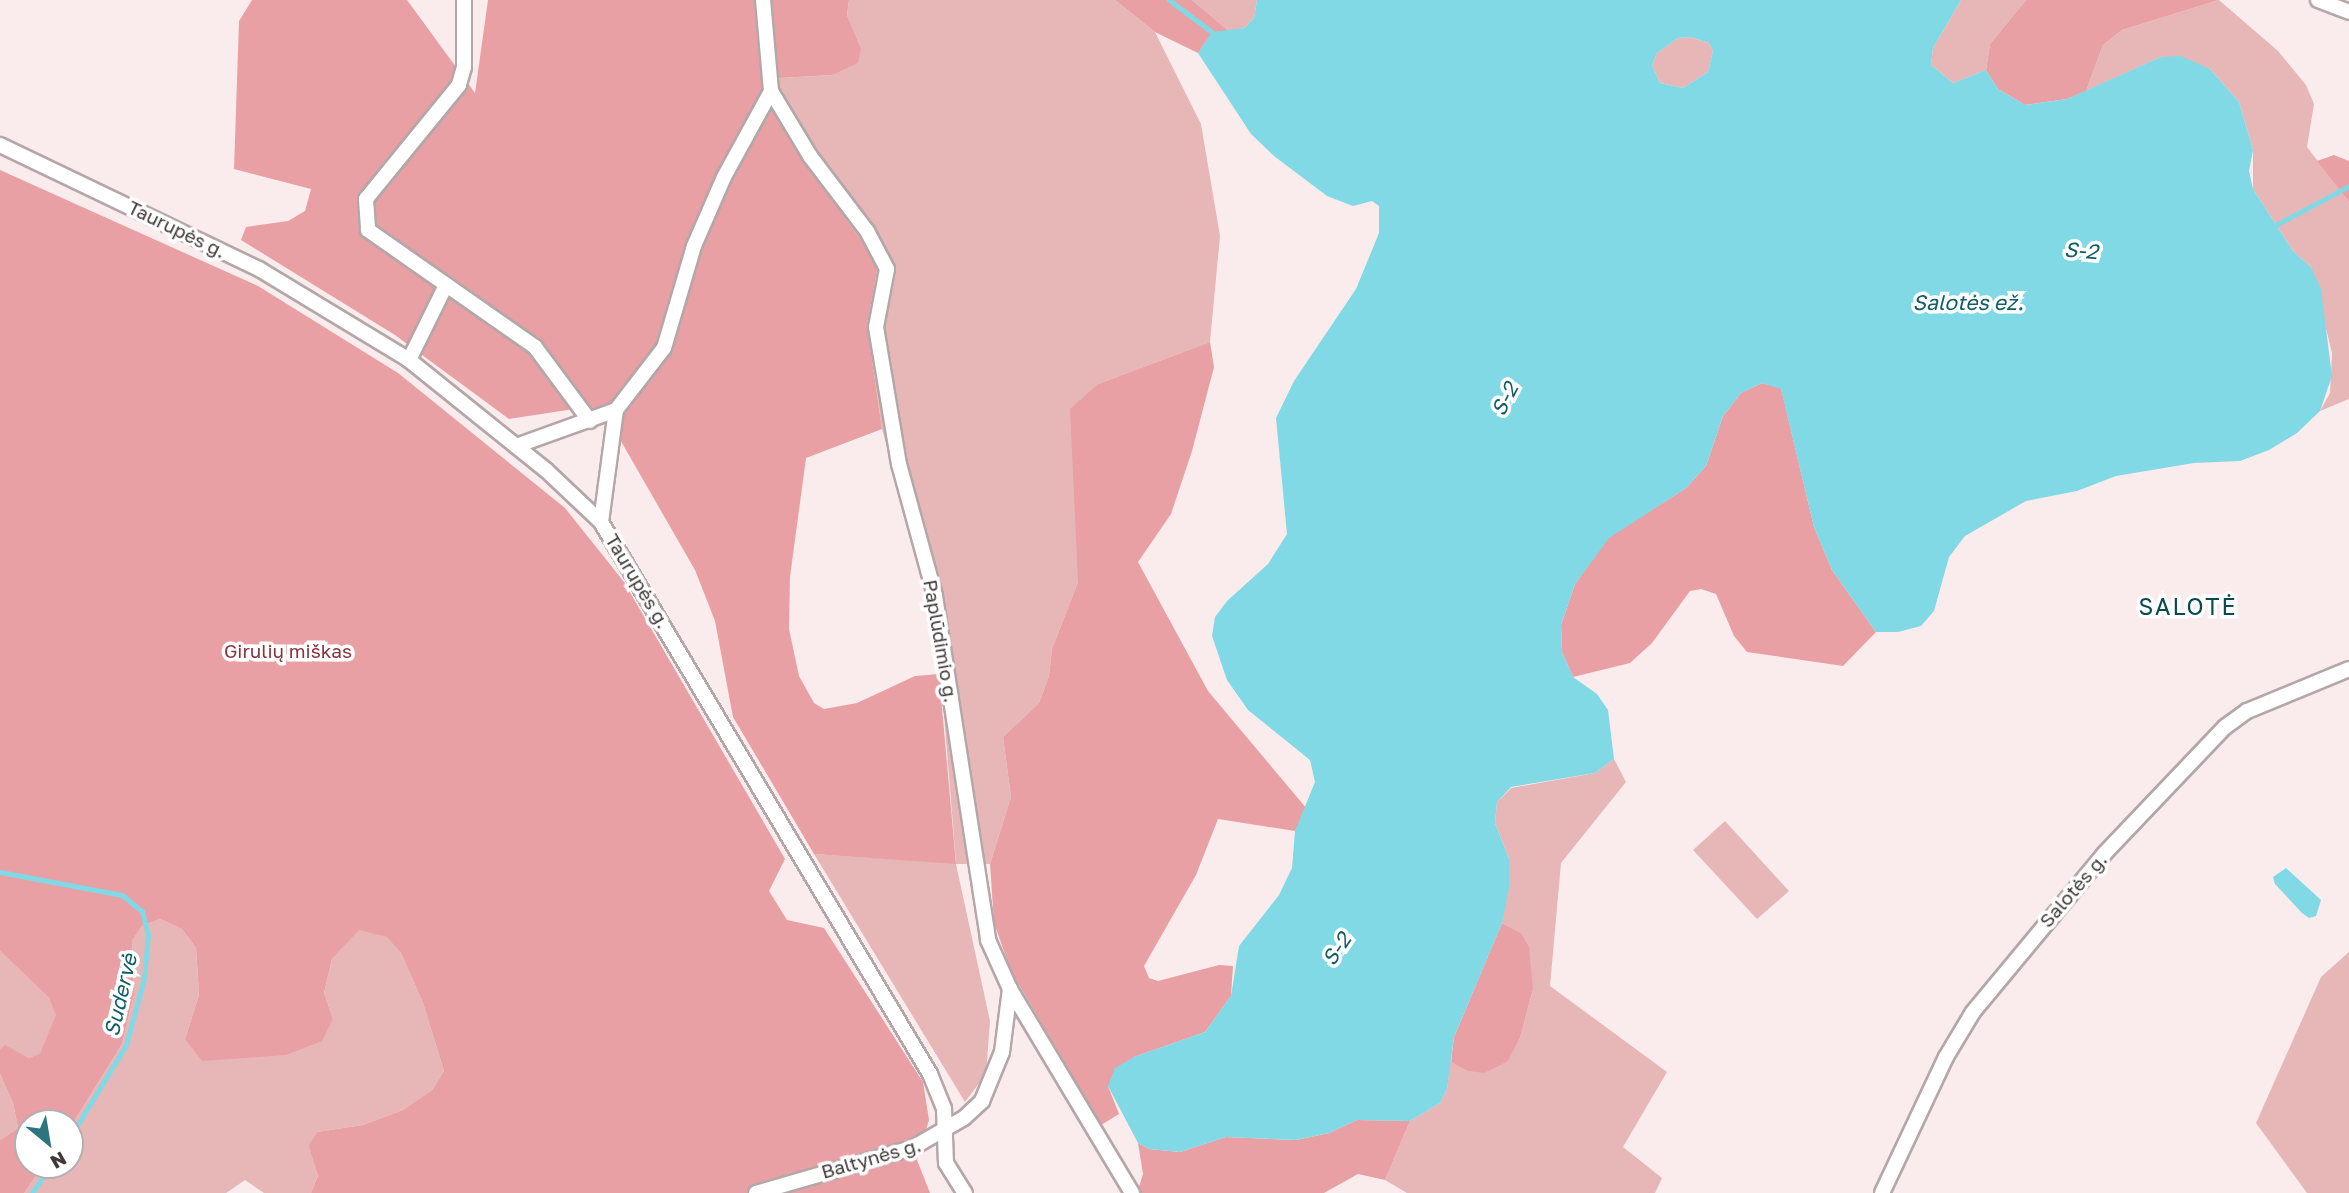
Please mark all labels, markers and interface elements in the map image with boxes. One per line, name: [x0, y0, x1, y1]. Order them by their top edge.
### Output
street label: Taurupės g.: [124, 195, 230, 263]
water label: S-2: [2063, 236, 2099, 264]
water label: Salotės ež.: [1913, 289, 2023, 315]
water label: S-2: [1485, 378, 1523, 420]
street label: Taurupės g.: [601, 530, 675, 632]
street label: Paplūdimio g.: [919, 578, 963, 704]
district label: SALOTĖ: [2139, 592, 2237, 620]
park label: Girulių miškas: [224, 640, 352, 662]
street label: Salotės g.: [2035, 848, 2111, 932]
water label: S-2: [1316, 928, 1356, 970]
water label: Sudervė: [98, 951, 142, 1039]
north arrow: [14, 1109, 84, 1179]
street label: Baltynės g.: [818, 1133, 924, 1183]
text: N: [47, 1147, 71, 1174]

